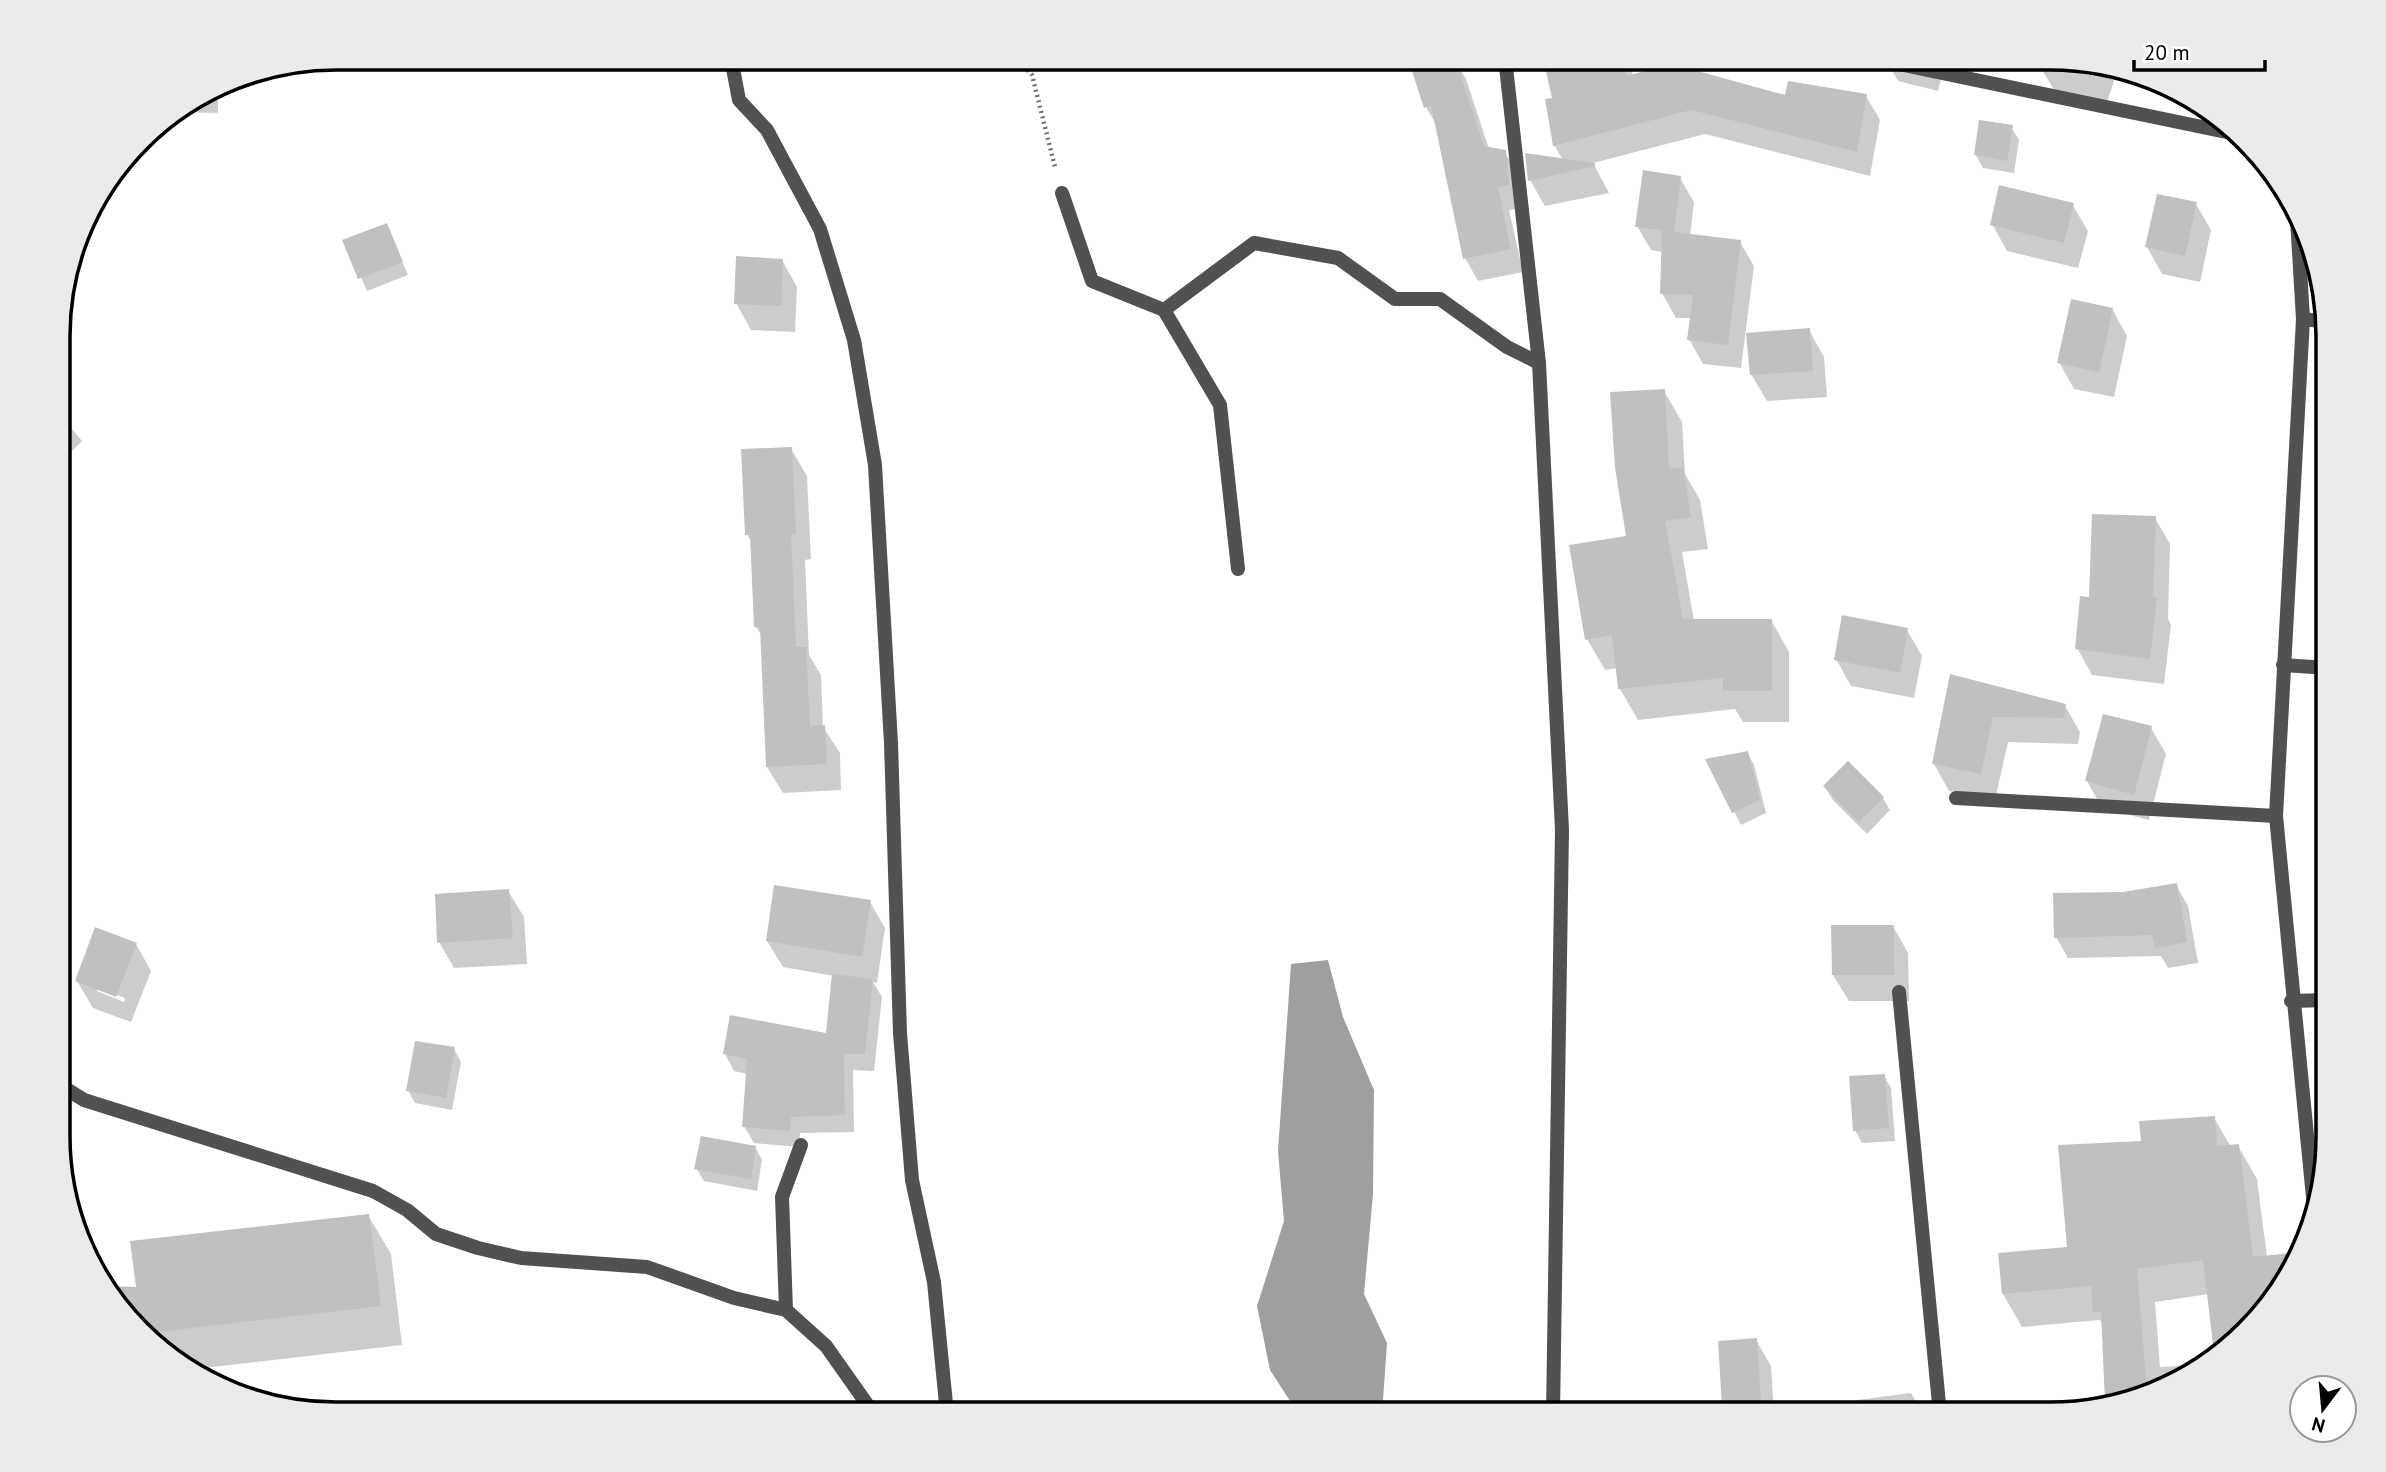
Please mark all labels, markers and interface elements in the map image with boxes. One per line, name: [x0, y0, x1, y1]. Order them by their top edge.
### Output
scale bar: [2134, 28, 2265, 72]
text: 20 m: [2144, 39, 2190, 66]
north arrow: [2288, 1374, 2358, 1444]
text: N: [2309, 1412, 2328, 1439]

